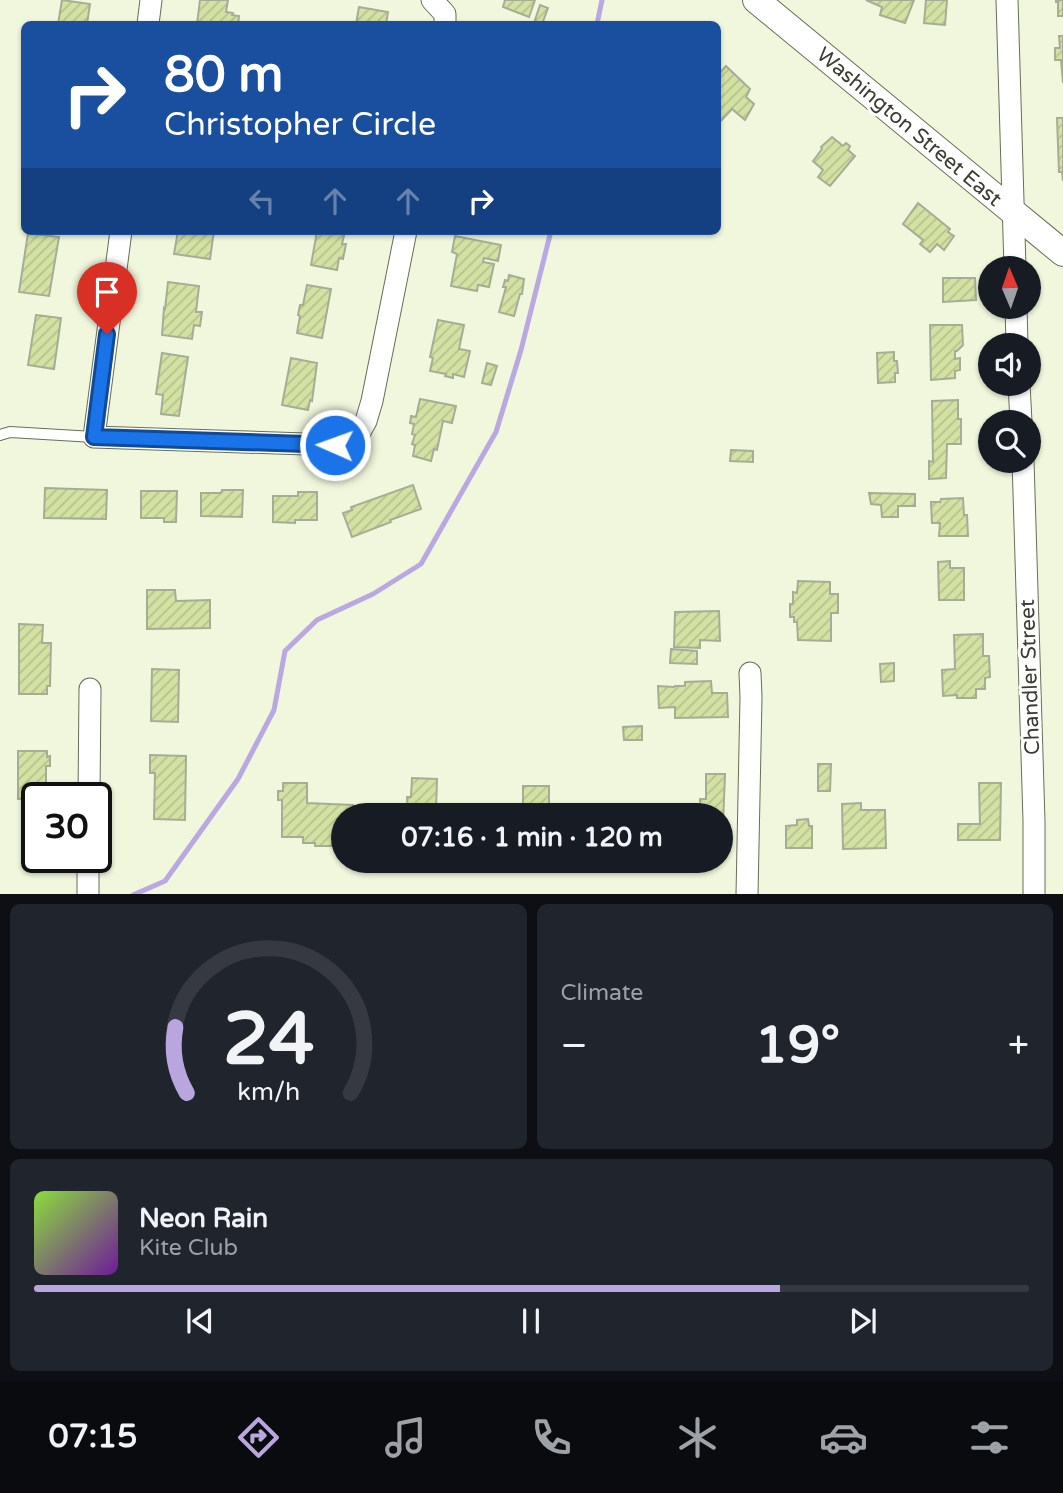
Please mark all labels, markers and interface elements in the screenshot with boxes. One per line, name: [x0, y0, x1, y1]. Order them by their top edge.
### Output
street label: Washington Street East: [811, 42, 1007, 212]
text: 80 m: [164, 46, 283, 105]
icon: right: [49, 49, 140, 140]
text: Christopher Circle: [164, 106, 436, 144]
icon: left: [243, 182, 281, 220]
icon: ahead: [316, 182, 354, 220]
icon: ahead: [389, 182, 427, 220]
icon: right: [462, 182, 500, 220]
north arrow: [978, 256, 1041, 318]
map controls: [978, 256, 1041, 473]
pin: [77, 262, 137, 334]
icon: arrive: [88, 273, 126, 311]
button: sound: [978, 333, 1041, 396]
position arrow: [298, 408, 372, 482]
button: search: [978, 410, 1041, 473]
street label: Chandler Street: [1015, 599, 1045, 755]
speed limit sign: 30: [21, 782, 112, 873]
text: 07:16 · 1 min · 120 m: [401, 822, 663, 853]
text: Climate: [561, 979, 643, 1007]
text: 24: [223, 996, 314, 1084]
text: 19°: [755, 1014, 840, 1077]
text: −: [561, 1023, 588, 1069]
text: +: [1008, 1023, 1029, 1069]
text: km/h: [237, 1076, 300, 1106]
text: Neon Rain: [139, 1203, 268, 1234]
text: Kite Club: [139, 1234, 238, 1262]
icon: previous: [181, 1302, 219, 1340]
icon: pause: [512, 1302, 550, 1340]
icon: next: [844, 1302, 882, 1340]
icon: directions: [234, 1413, 283, 1462]
icon: music: [381, 1413, 430, 1462]
icon: phone: [527, 1413, 576, 1462]
icon: climate: [673, 1413, 722, 1462]
icon: car: [819, 1413, 868, 1462]
icon: filters: [965, 1413, 1014, 1462]
text: 07:15: [49, 1418, 137, 1456]

